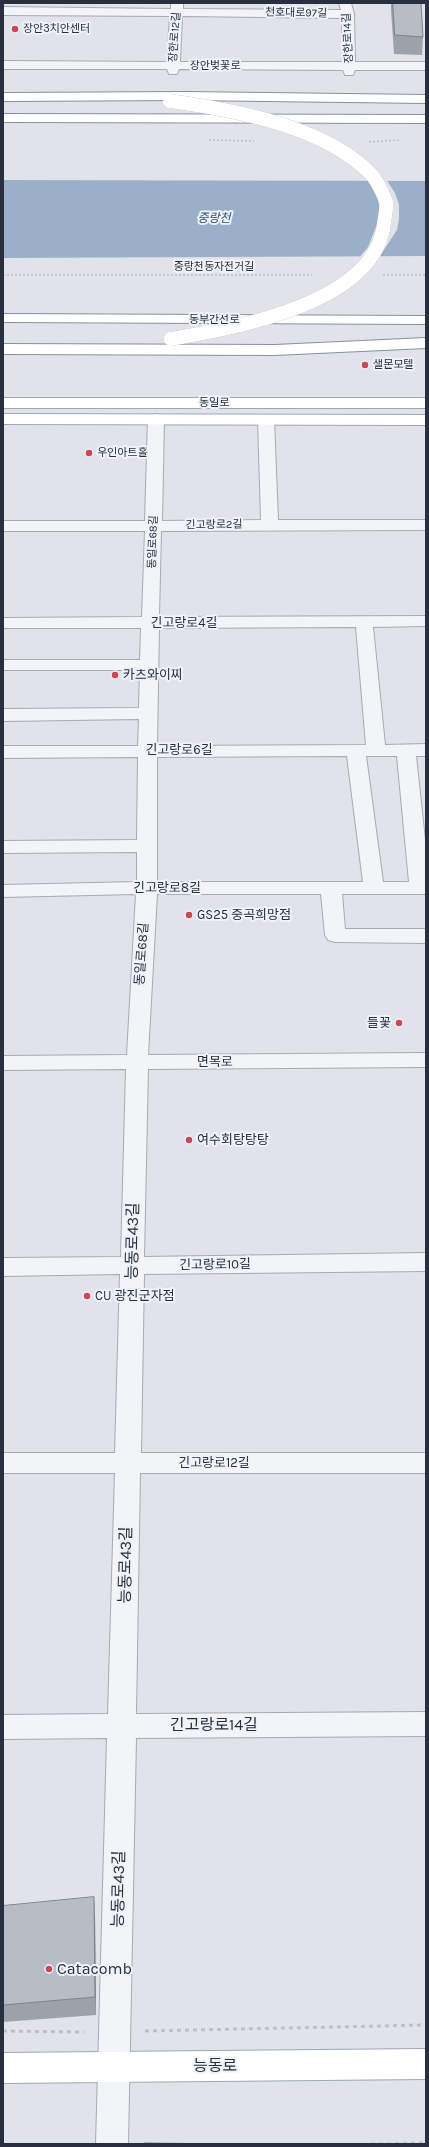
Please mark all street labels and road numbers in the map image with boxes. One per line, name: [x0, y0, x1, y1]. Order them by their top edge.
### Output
street label: 천호대로97길: [265, 6, 327, 20]
street label: 장한로12길: [167, 11, 183, 63]
street label: 장한로14길: [340, 13, 356, 63]
street label: 장안벚꽃로: [190, 59, 240, 73]
street label: 중랑천동자전거길: [174, 260, 254, 274]
street label: 동부간선로: [189, 313, 239, 327]
street label: 동일로: [199, 396, 229, 410]
street label: 동일로68길: [145, 515, 161, 569]
street label: 긴고랑로2길: [185, 518, 243, 532]
street label: 긴고랑로4길: [150, 615, 218, 631]
street label: 긴고랑로6길: [145, 742, 213, 758]
street label: 긴고랑로8길: [133, 880, 201, 896]
street label: 동일로68길: [132, 922, 152, 986]
street label: 면목로: [197, 1054, 233, 1070]
street label: 능동로43길: [123, 1202, 143, 1280]
street label: 긴고랑로10길: [179, 1257, 251, 1273]
street label: 긴고랑로12길: [178, 1455, 250, 1471]
street label: 능동로43길: [116, 1526, 136, 1604]
street label: 긴고랑로14길: [170, 1715, 258, 1735]
street label: 능동로43길: [109, 1850, 129, 1928]
street label: 능동로: [193, 2056, 237, 2076]

